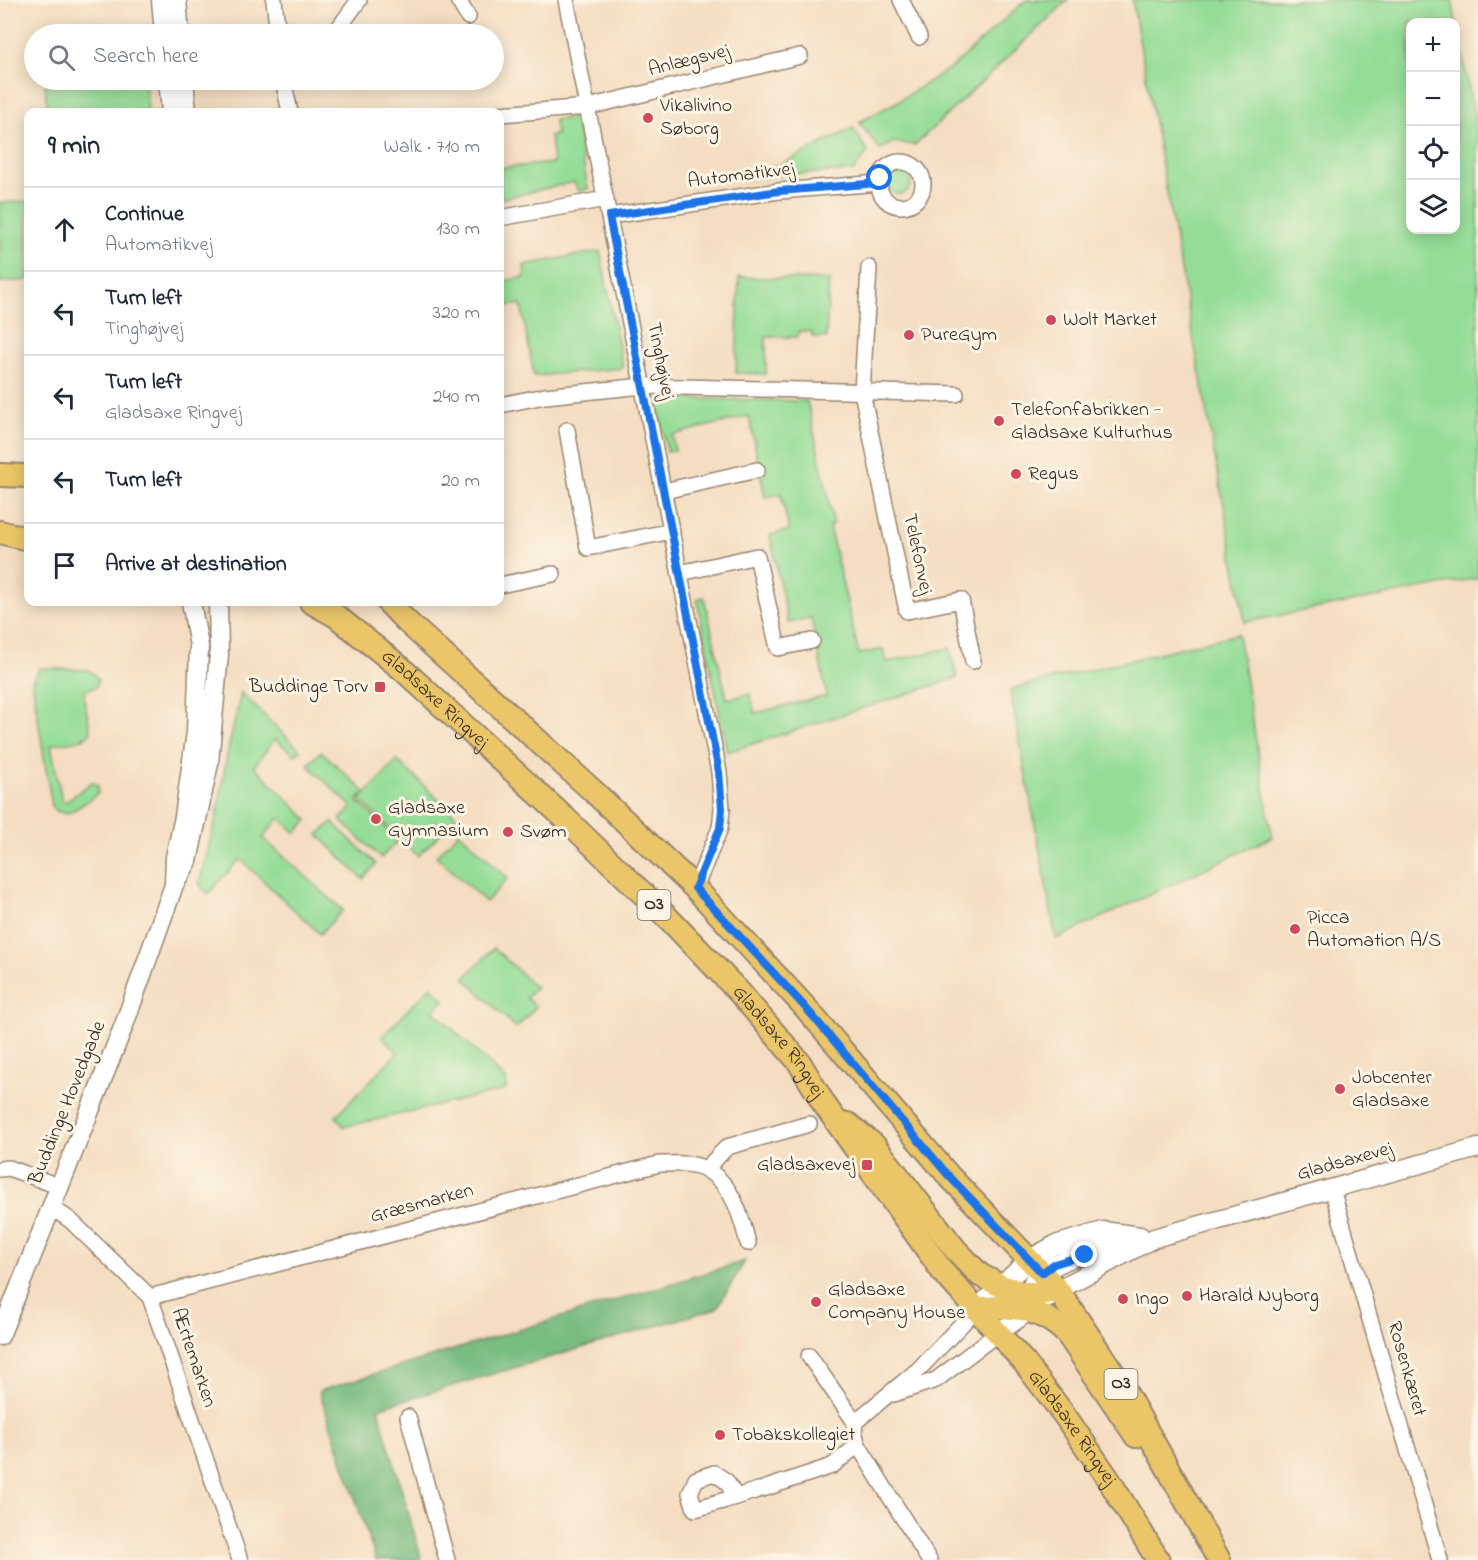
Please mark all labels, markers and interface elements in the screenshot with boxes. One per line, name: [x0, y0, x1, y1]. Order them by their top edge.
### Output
map controls: [1406, 18, 1460, 234]
button: +: [1406, 18, 1460, 72]
search box: [24, 24, 504, 90]
street label: Anlægsvej: [645, 37, 734, 86]
icon: search: [45, 41, 78, 74]
text: Search here: [93, 41, 198, 73]
button: −: [1406, 72, 1460, 126]
place label: Vikalivino Søborg: [659, 92, 732, 145]
marker: Vikalivino Søborg: [641, 111, 655, 125]
button: locate: [1406, 126, 1460, 180]
text: 9 min: [48, 128, 100, 166]
text: Walk · 710 m: [384, 133, 480, 162]
street label: Automatikvej: [686, 155, 797, 197]
route start: [866, 164, 892, 190]
button: layers: [1406, 180, 1460, 234]
text: Continue: [105, 199, 184, 231]
icon: ahead: [48, 213, 81, 246]
text: 130 m: [436, 215, 480, 244]
text: Automatikvej: [105, 231, 213, 260]
text: Turn left: [105, 283, 182, 315]
icon: left: [48, 297, 81, 330]
text: 320 m: [433, 299, 480, 328]
place label: Wolt Market: [1063, 306, 1157, 335]
marker: Wolt Market: [1044, 313, 1058, 327]
text: Tinghøjvej: [105, 315, 183, 344]
street label: Tinghøjvej: [637, 320, 682, 403]
place label: PureGym: [921, 321, 997, 350]
marker: PureGym: [902, 328, 916, 342]
text: Turn left: [105, 367, 182, 399]
icon: left: [48, 381, 81, 414]
text: 240 m: [433, 383, 480, 412]
place label: Telefonfabrikken - Gladsaxe Kulturhus: [1011, 396, 1173, 448]
text: Gladsaxe Ringvej: [105, 399, 242, 428]
marker: Telefonfabrikken - Gladsaxe Kulturhus: [992, 414, 1006, 428]
place label: Regus: [1028, 460, 1079, 490]
icon: left: [48, 465, 81, 498]
text: Turn left: [105, 465, 182, 497]
text: 20 m: [441, 467, 480, 496]
marker: Regus: [1009, 467, 1023, 481]
street label: Telefonvej: [894, 511, 940, 598]
icon: arrive: [48, 549, 81, 582]
text: Arrive at destination: [105, 549, 287, 581]
street label: Gladsaxe Ringvej: [375, 643, 496, 757]
place label: Buddinge Torv: [248, 673, 368, 703]
marker: Buddinge Torv: [373, 680, 387, 694]
place label: Gladsaxe Gymnasium: [388, 794, 489, 846]
marker: Gladsaxe Gymnasium: [369, 812, 383, 826]
place label: Svøm: [520, 818, 566, 847]
marker: Svøm: [501, 825, 515, 839]
road number: O3: [638, 890, 670, 920]
place label: Picca Automation A/S: [1307, 904, 1441, 956]
marker: Picca Automation A/S: [1288, 922, 1302, 936]
street label: Gladsaxe Ringvej: [725, 979, 832, 1105]
street label: Buddinge Hovedgade: [22, 1017, 115, 1191]
place label: Jobcenter Gladsaxe: [1352, 1064, 1433, 1116]
marker: Jobcenter Gladsaxe: [1333, 1082, 1347, 1096]
street label: Gladsaxevej: [1294, 1134, 1397, 1189]
place label: Gladsaxevej: [757, 1151, 856, 1180]
marker: Gladsaxevej: [860, 1158, 874, 1172]
street label: Græsmarken: [367, 1176, 477, 1232]
route end: [1071, 1241, 1097, 1267]
place label: Gladsaxe Company House: [828, 1276, 965, 1328]
place label: Harald Nyborg: [1199, 1282, 1319, 1312]
place label: Ingo: [1135, 1285, 1169, 1315]
marker: Harald Nyborg: [1180, 1289, 1194, 1303]
marker: Ingo: [1116, 1292, 1130, 1306]
marker: Gladsaxe Company House: [809, 1295, 823, 1309]
street label: Ærtemarken: [162, 1304, 224, 1412]
street label: Rosenkæret: [1379, 1318, 1434, 1420]
street label: Gladsaxe Ringvej: [1021, 1364, 1124, 1492]
road number: O3: [1104, 1369, 1138, 1399]
place label: Tobakskollegiet: [732, 1421, 856, 1451]
marker: Tobakskollegiet: [713, 1428, 727, 1442]

